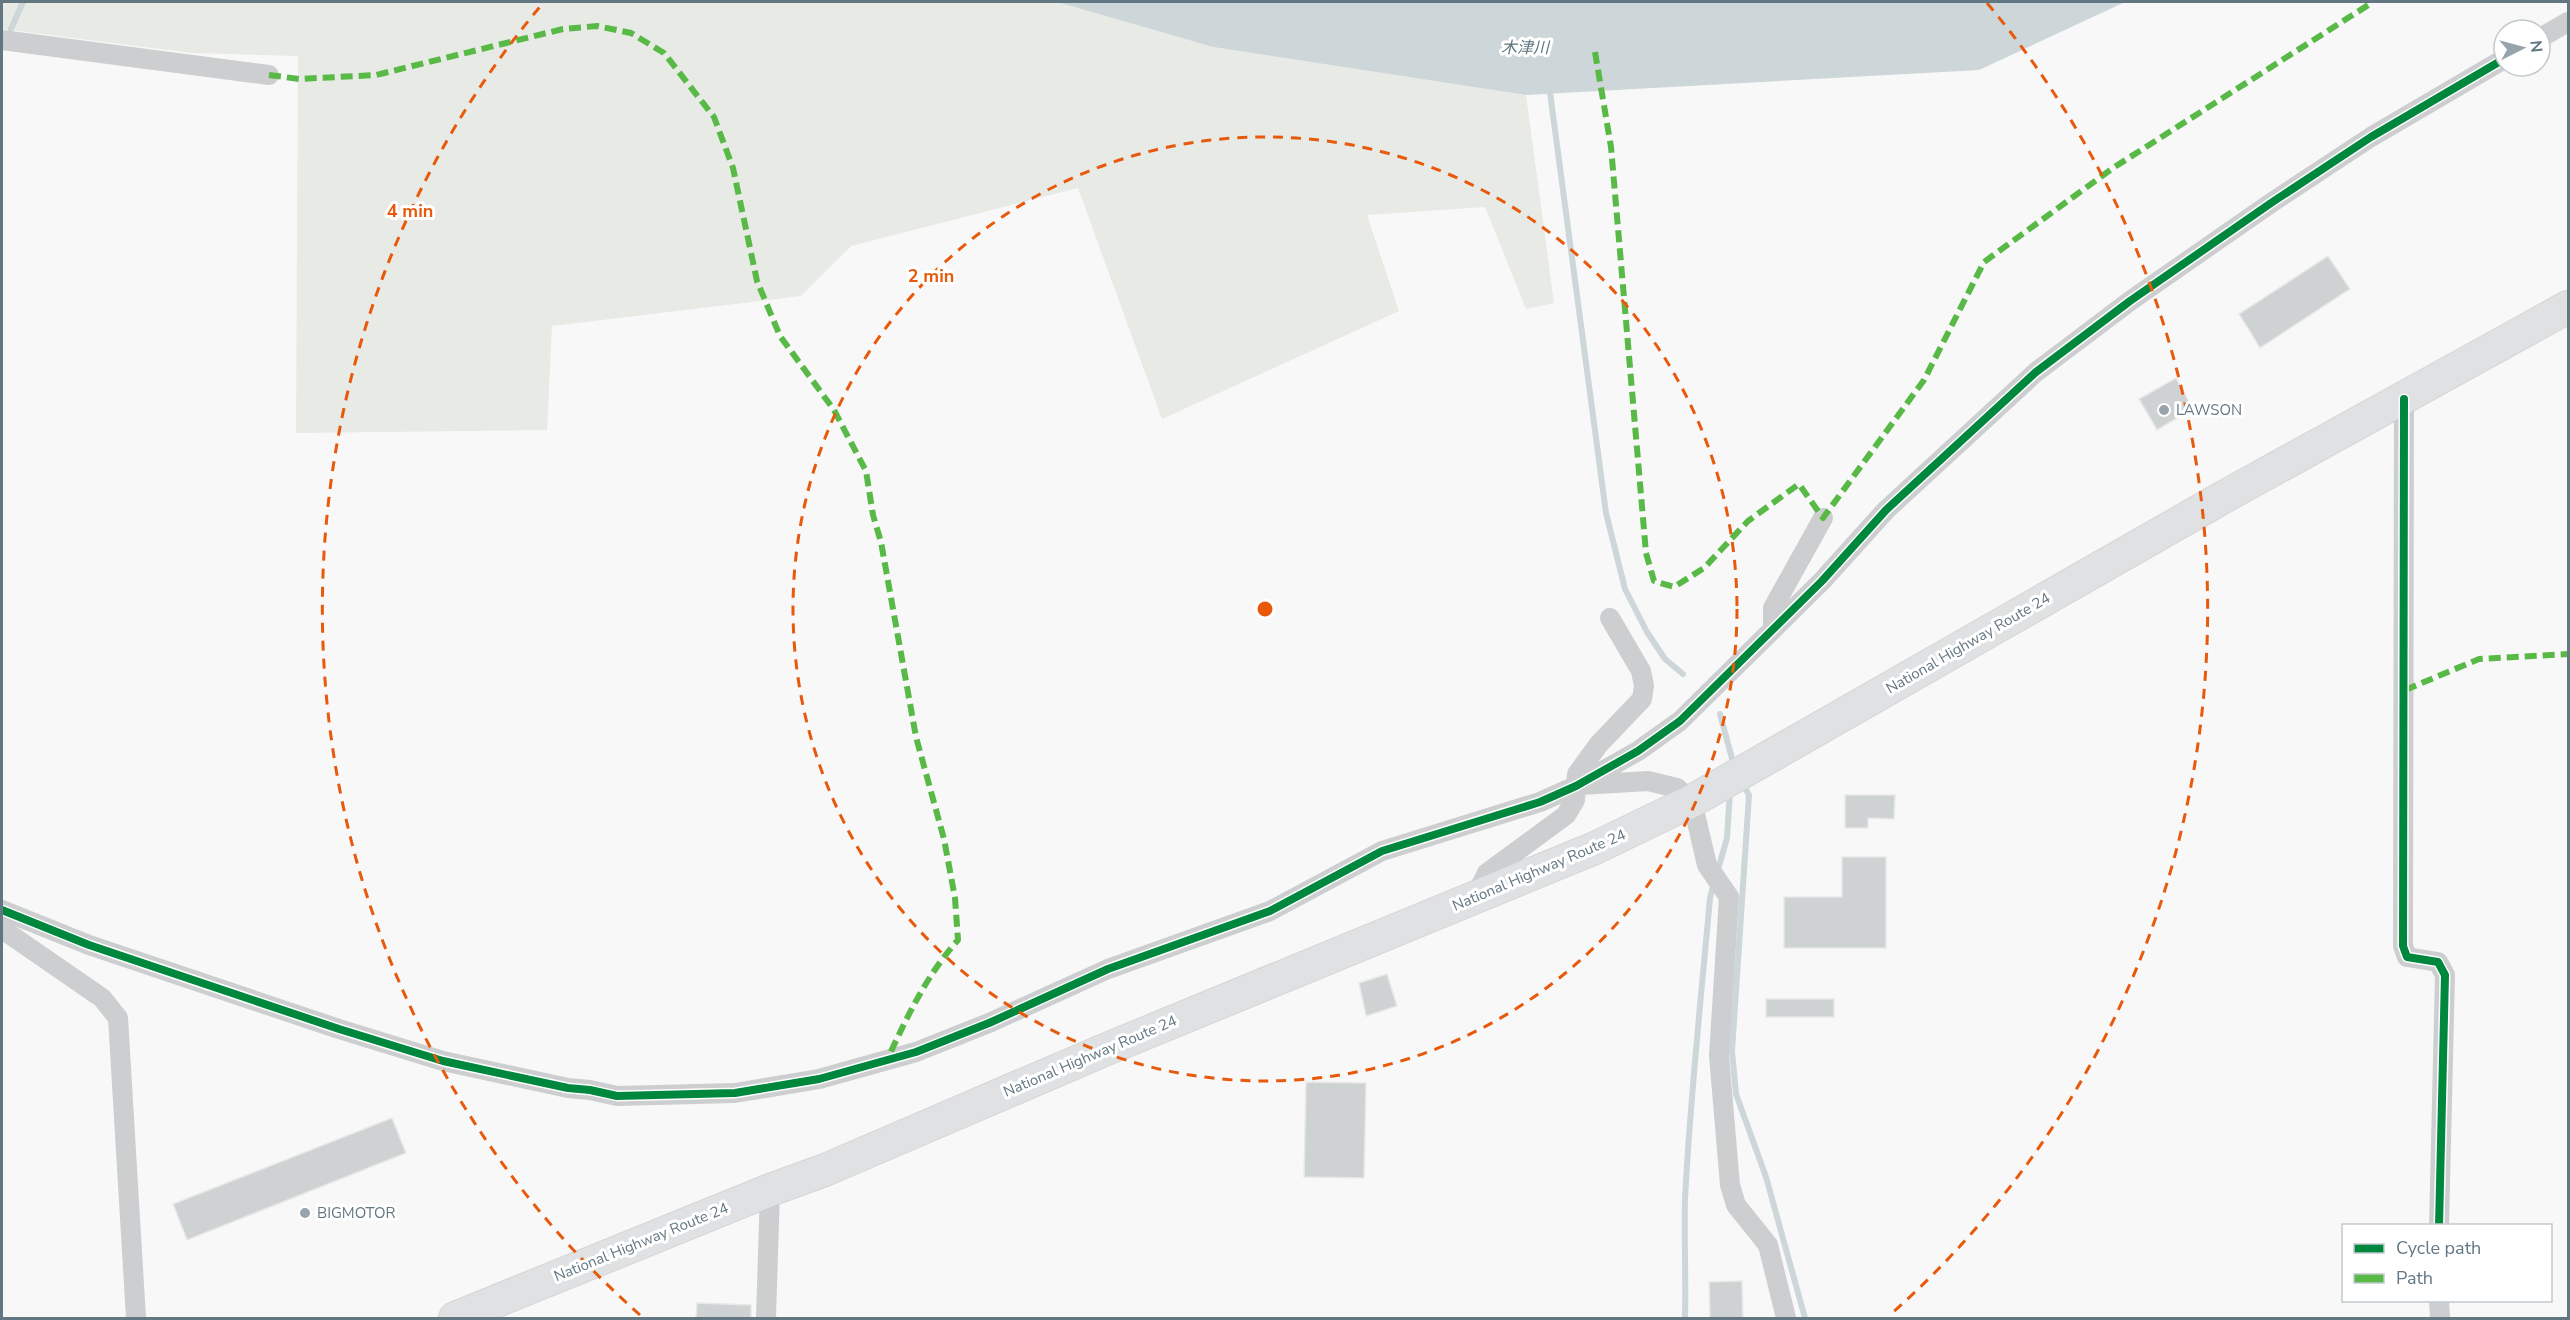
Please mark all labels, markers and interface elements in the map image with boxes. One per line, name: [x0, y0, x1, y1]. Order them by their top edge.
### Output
north arrow: [2492, 18, 2552, 78]
water label: 木津川: [1501, 37, 1551, 59]
text: N: [2524, 39, 2547, 54]
text: 4 min: [387, 199, 433, 223]
text: 2 min: [908, 264, 954, 288]
place label: LAWSON: [2176, 400, 2242, 420]
marker: LAWSON: [2157, 403, 2171, 417]
street label: National Highway Route 24: [1882, 588, 2054, 698]
centre of rings: [1255, 599, 1275, 619]
street label: National Highway Route 24: [1449, 824, 1629, 916]
street label: National Highway Route 24: [1000, 1010, 1180, 1102]
street label: National Highway Route 24: [551, 1198, 731, 1286]
place label: BIGMOTOR: [317, 1203, 395, 1223]
marker: BIGMOTOR: [298, 1206, 312, 1220]
legend: [2342, 1224, 2552, 1302]
text: Cycle path: [2396, 1236, 2481, 1260]
text: Path: [2396, 1266, 2433, 1290]

